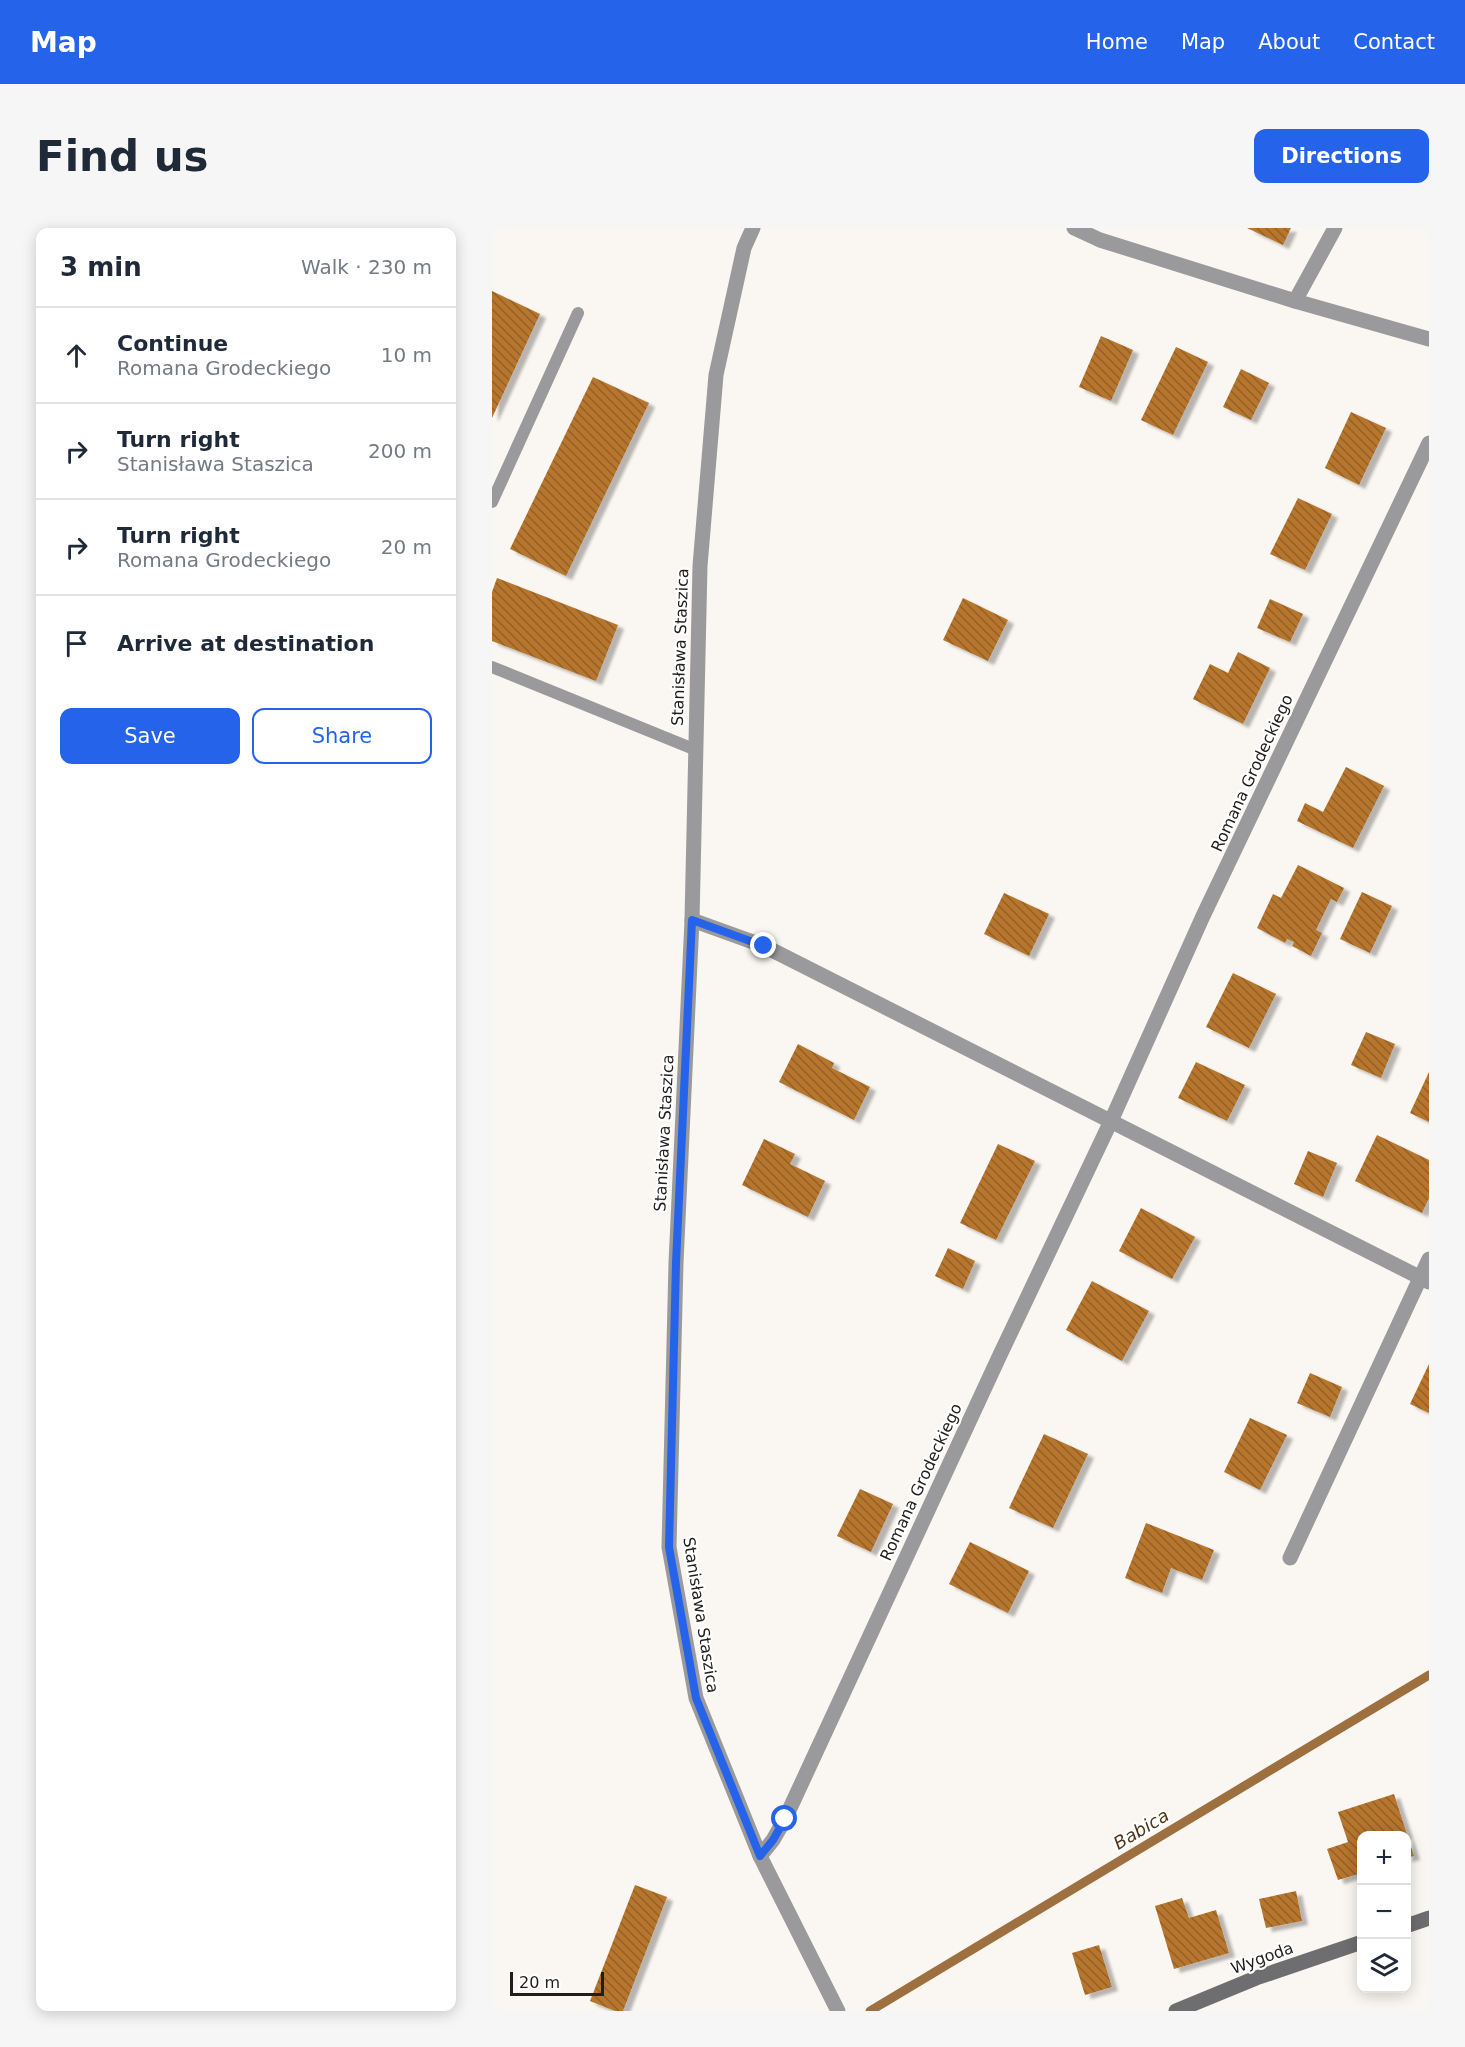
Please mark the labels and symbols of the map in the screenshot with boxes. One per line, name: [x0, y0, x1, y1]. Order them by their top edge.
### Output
street label: Stanisława Staszica: [668, 568, 692, 726]
street label: Romana Grodeckiego: [1207, 691, 1297, 855]
route end: [750, 932, 776, 958]
street label: Stanisława Staszica: [650, 1054, 678, 1212]
street label: Romana Grodeckiego: [876, 1400, 966, 1564]
street label: Stanisława Staszica: [679, 1536, 723, 1694]
water label: Babica: [1110, 1804, 1172, 1854]
route start: [771, 1805, 797, 1831]
street label: Wygoda: [1228, 1938, 1296, 1978]
scale bar: [510, 1969, 604, 1996]

